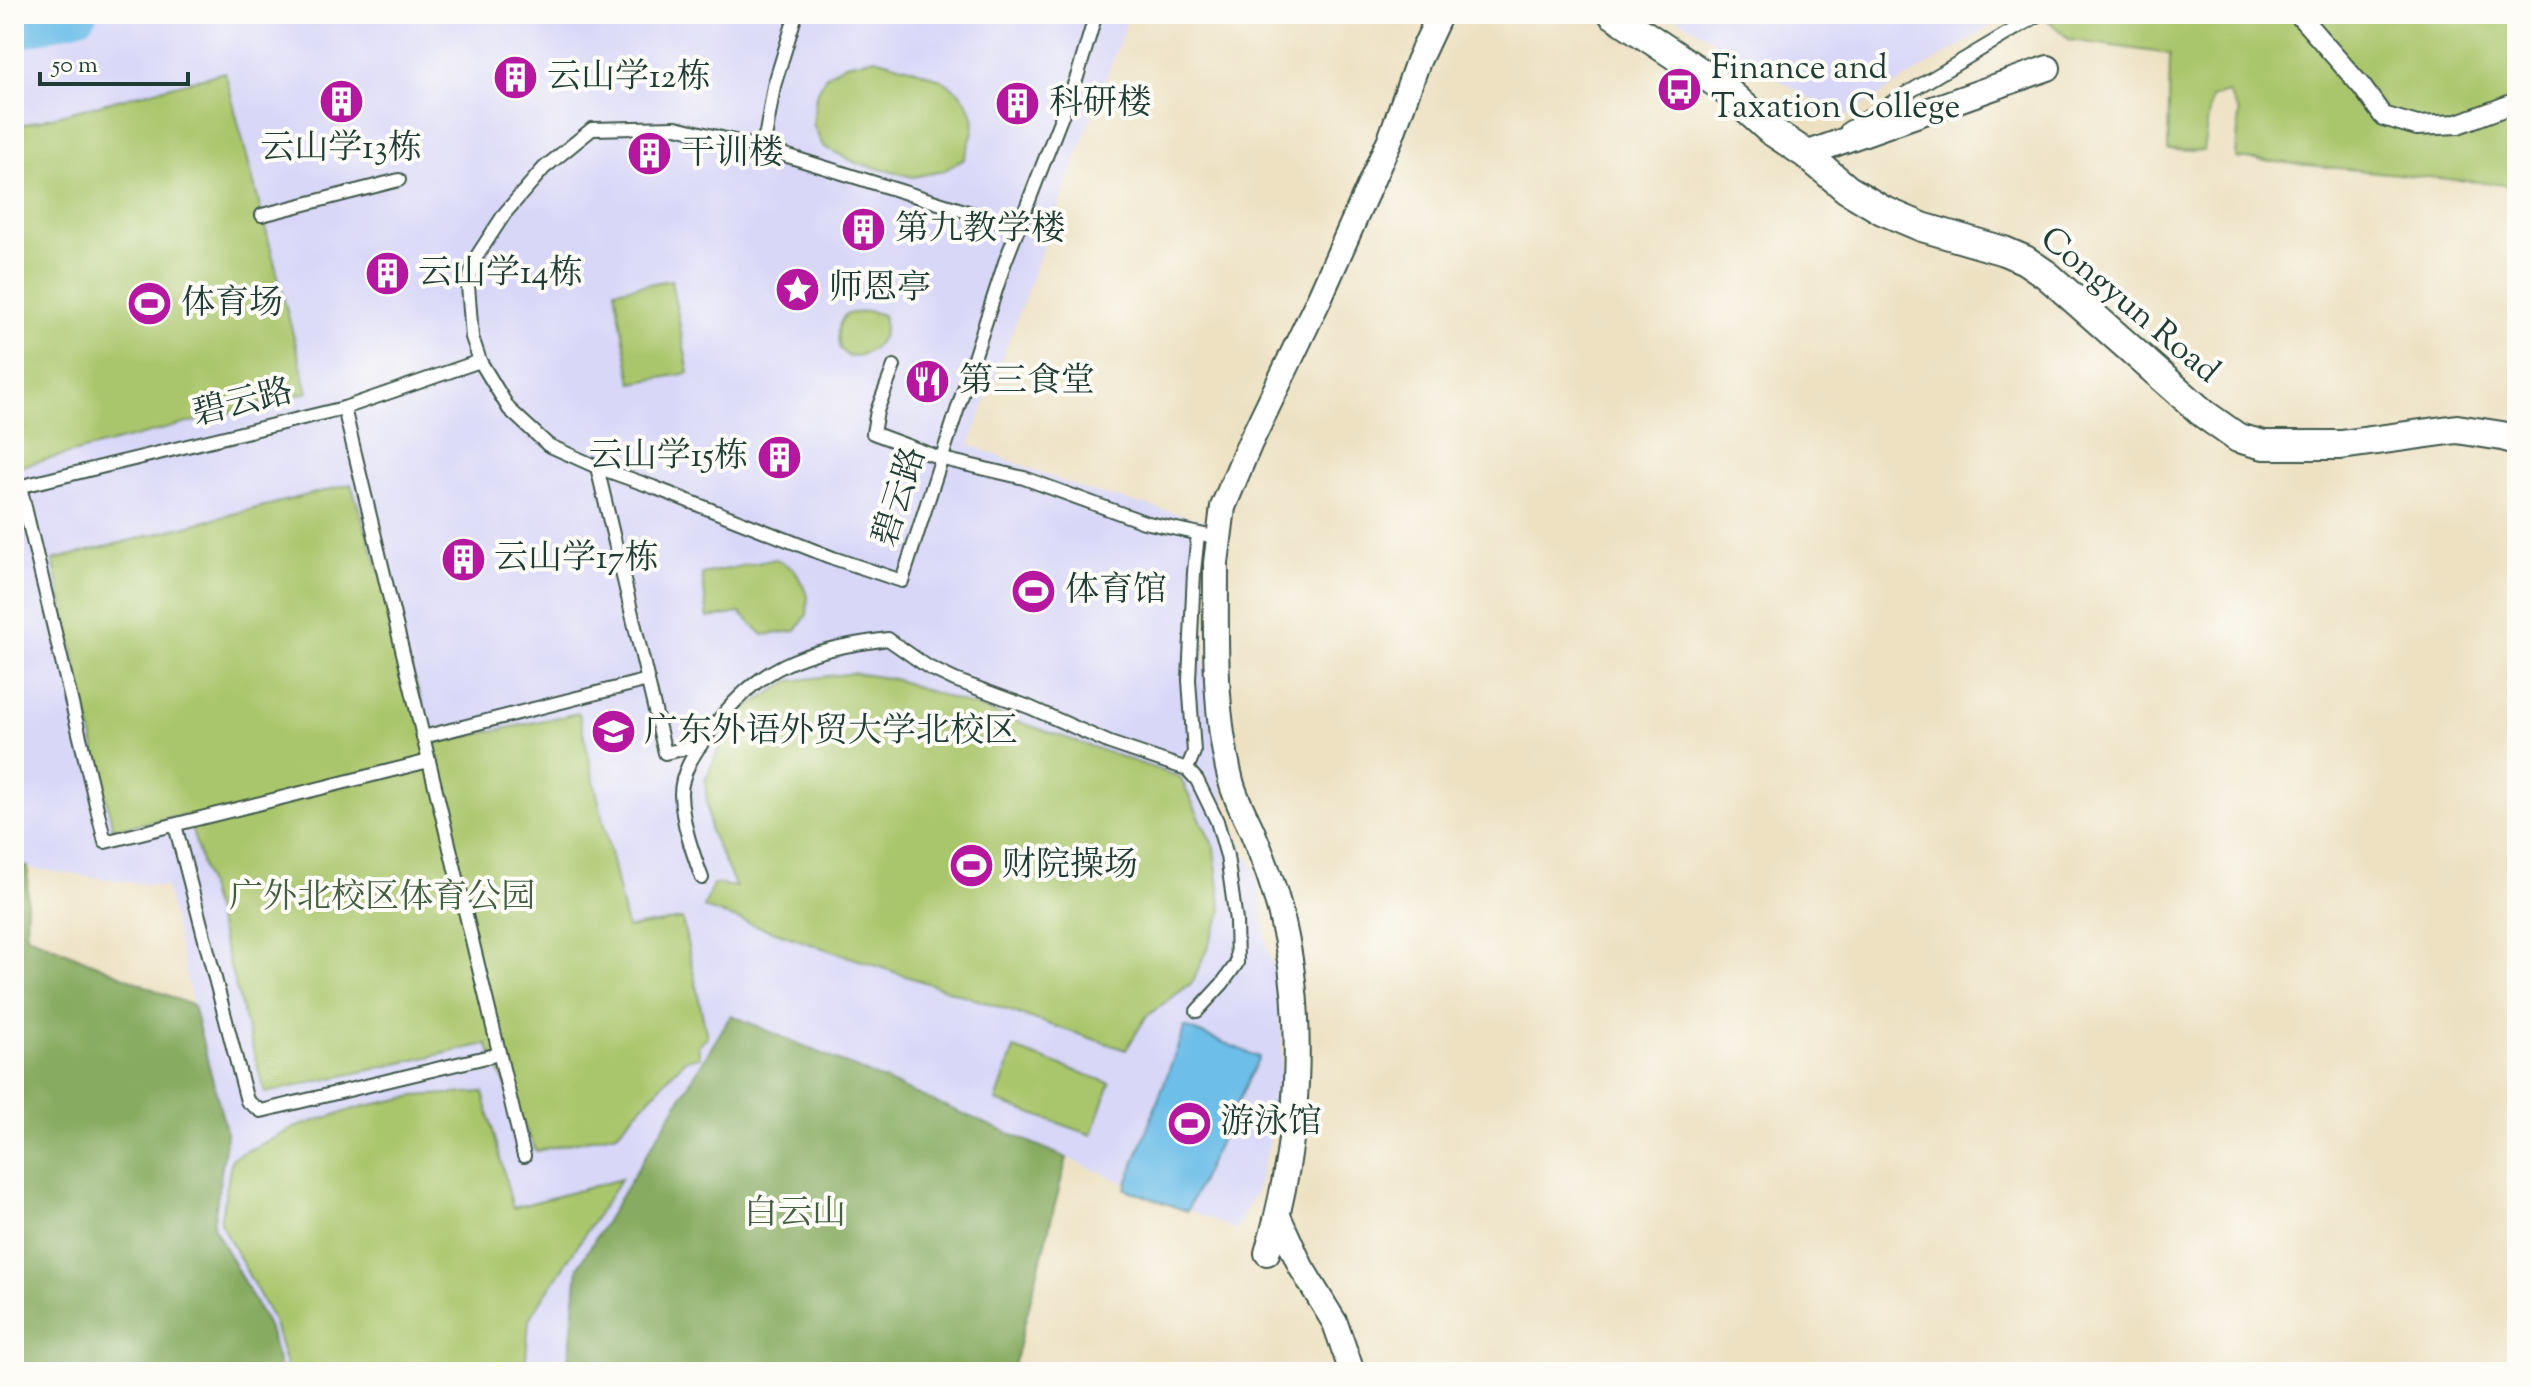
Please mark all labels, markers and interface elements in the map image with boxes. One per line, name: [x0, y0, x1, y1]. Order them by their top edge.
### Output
scale bar: [40, 36, 188, 86]
place label: Finance and Taxation College: [1711, 45, 1960, 133]
text: 50 m: [50, 49, 98, 83]
building icon: 云山学12栋: [492, 54, 540, 102]
place label: 云山学12栋: [547, 54, 710, 103]
bus stop icon: Finance and Taxation College: [1656, 65, 1704, 113]
building icon: 云山学13栋: [317, 77, 365, 125]
building icon: 科研楼: [994, 80, 1042, 128]
place label: 科研楼: [1049, 80, 1151, 129]
place label: 云山学13栋: [260, 125, 422, 174]
building icon: 干训楼: [626, 130, 674, 178]
place label: 干训楼: [681, 130, 783, 179]
building icon: 第九教学楼: [840, 206, 888, 254]
place label: 第九教学楼: [895, 206, 1065, 255]
street label: Congyun Road: [2028, 216, 2230, 396]
building icon: 云山学14栋: [363, 250, 411, 298]
place label: 云山学14栋: [418, 250, 583, 299]
place icon: 师恩亭: [774, 265, 822, 313]
place label: 师恩亭: [829, 265, 931, 314]
sports icon: 体育场: [126, 280, 174, 328]
place label: 体育场: [181, 280, 283, 329]
restaurant icon: 第三食堂: [904, 358, 952, 406]
place label: 第三食堂: [959, 358, 1095, 407]
street label: 碧云路: [188, 368, 298, 440]
place label: 云山学15栋: [589, 433, 748, 482]
building icon: 云山学15栋: [755, 433, 803, 481]
street label: 碧云路: [862, 441, 940, 553]
building icon: 云山学17栋: [439, 535, 487, 583]
place label: 云山学17栋: [494, 535, 659, 584]
sports icon: 体育馆: [1010, 567, 1058, 615]
place label: 体育馆: [1065, 567, 1167, 616]
school or university icon: 广东外语外贸大学北校区: [589, 708, 637, 756]
place label: 广东外语外贸大学北校区: [644, 708, 1018, 757]
sports icon: 财院操场: [947, 842, 995, 890]
place label: 财院操场: [1002, 842, 1138, 891]
park label: 广外北校区体育公园: [229, 874, 535, 923]
sports icon: 游泳馆: [1165, 1099, 1213, 1147]
place label: 游泳馆: [1220, 1099, 1322, 1148]
park label: 白云山: [744, 1190, 846, 1239]

